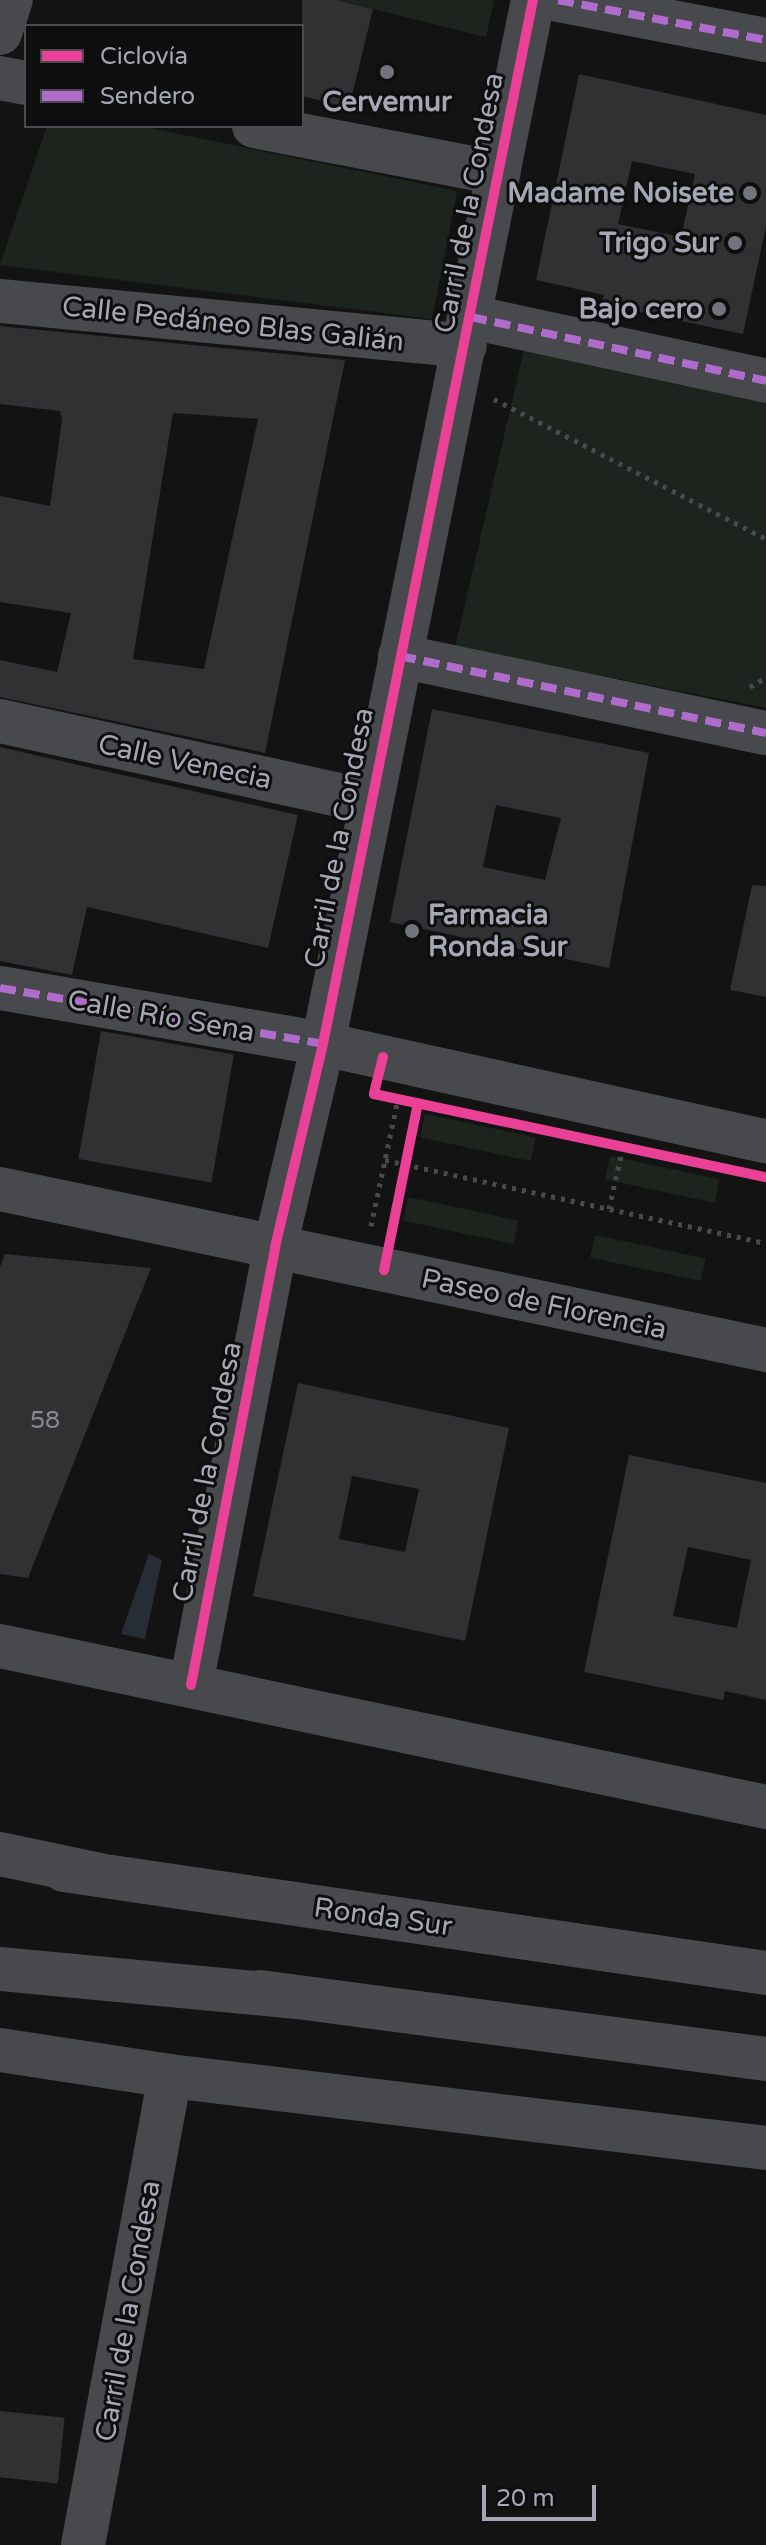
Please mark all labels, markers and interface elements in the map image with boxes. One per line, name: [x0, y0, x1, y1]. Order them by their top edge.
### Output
legend: [24, 24, 304, 128]
text: Ciclovía: [100, 42, 188, 71]
marker: Cervemur: [378, 63, 396, 81]
street label: Carril de la Condesa: [427, 70, 511, 336]
text: Sendero: [100, 82, 195, 111]
place label: Cervemur: [322, 85, 452, 119]
place label: Madame Noisete: [507, 176, 734, 210]
marker: Madame Noisete: [741, 184, 759, 202]
place label: Trigo Sur: [599, 226, 719, 260]
marker: Trigo Sur: [726, 234, 744, 252]
street label: Calle Pedáneo Blas Galián: [60, 289, 406, 359]
place label: Bajo cero: [578, 292, 703, 326]
marker: Bajo cero: [710, 300, 728, 318]
street label: Carril de la Condesa: [297, 705, 381, 971]
street label: Calle Venecia: [95, 727, 275, 797]
place label: Farmacia Ronda Sur: [428, 898, 567, 964]
marker: Farmacia Ronda Sur: [403, 922, 421, 940]
street label: Calle Río Sena: [65, 983, 257, 1049]
street label: Paseo de Florencia: [418, 1262, 670, 1346]
street label: Carril de la Condesa: [165, 1339, 249, 1605]
house number: 58: [30, 1407, 60, 1435]
street label: Ronda Sur: [312, 1891, 454, 1943]
street label: Carril de la Condesa: [88, 2178, 168, 2444]
scale bar: [486, 2469, 600, 2519]
text: 20 m: [496, 2484, 554, 2513]

